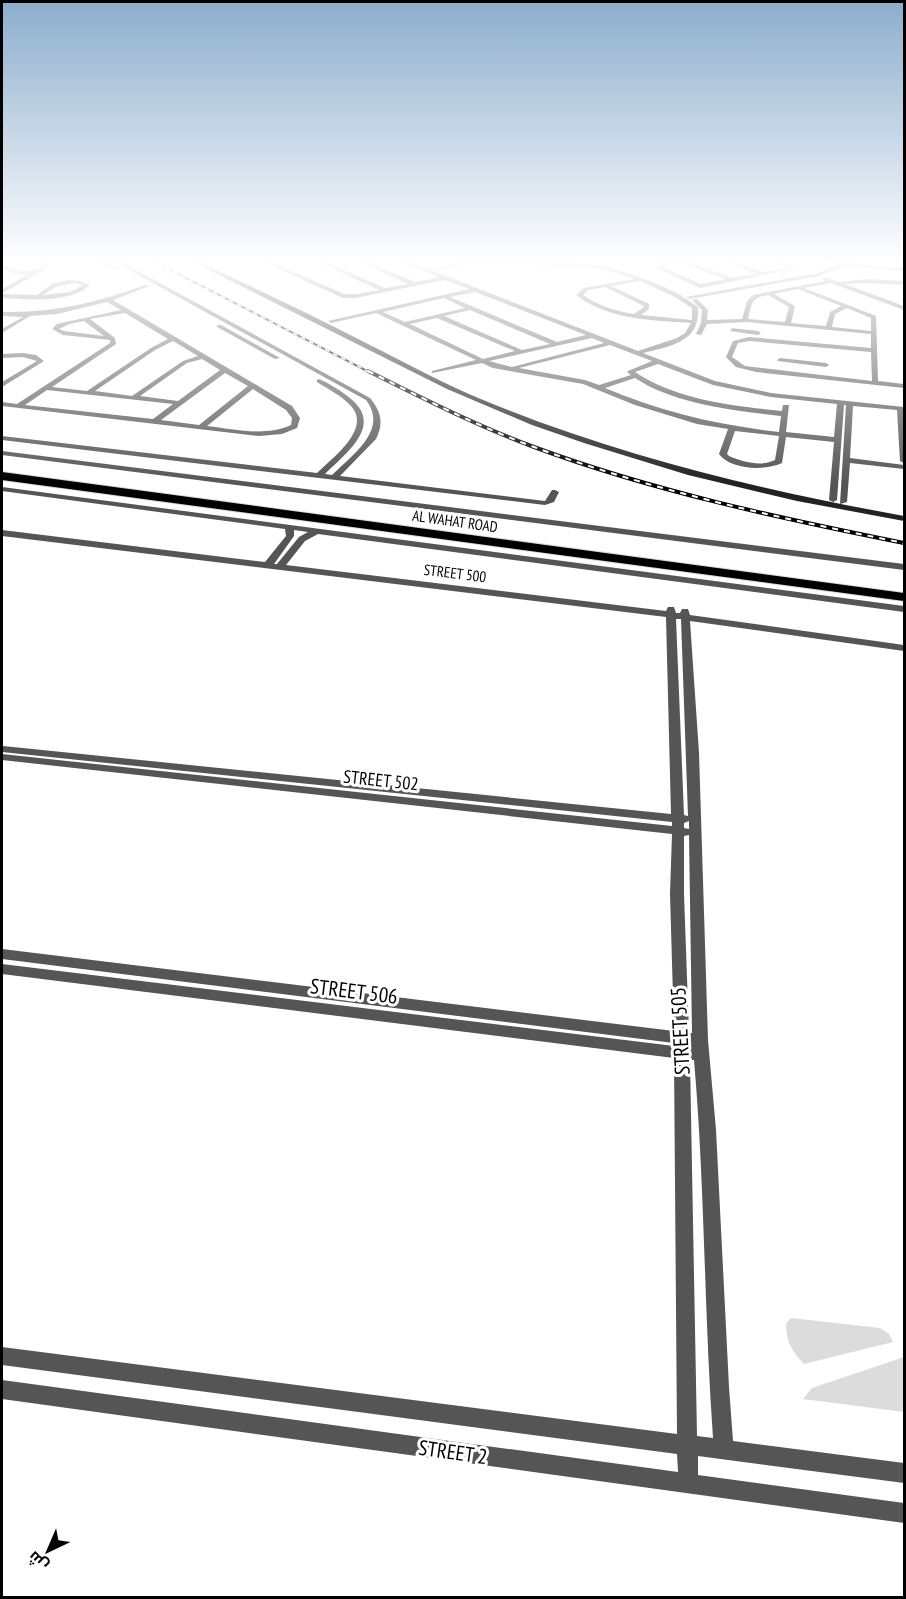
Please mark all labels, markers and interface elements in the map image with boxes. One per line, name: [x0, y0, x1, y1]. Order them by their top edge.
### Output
street label: AL WAHAT ROAD: [411, 506, 499, 536]
street label: STREET 500: [423, 560, 488, 586]
street label: STREET 502: [342, 765, 420, 795]
street label: STREET 506: [309, 972, 399, 1010]
street label: STREET 505: [664, 986, 696, 1076]
street label: STREET 2: [417, 1434, 489, 1470]
north arrow: [18, 1521, 78, 1581]
text: ش: [23, 1547, 52, 1576]

